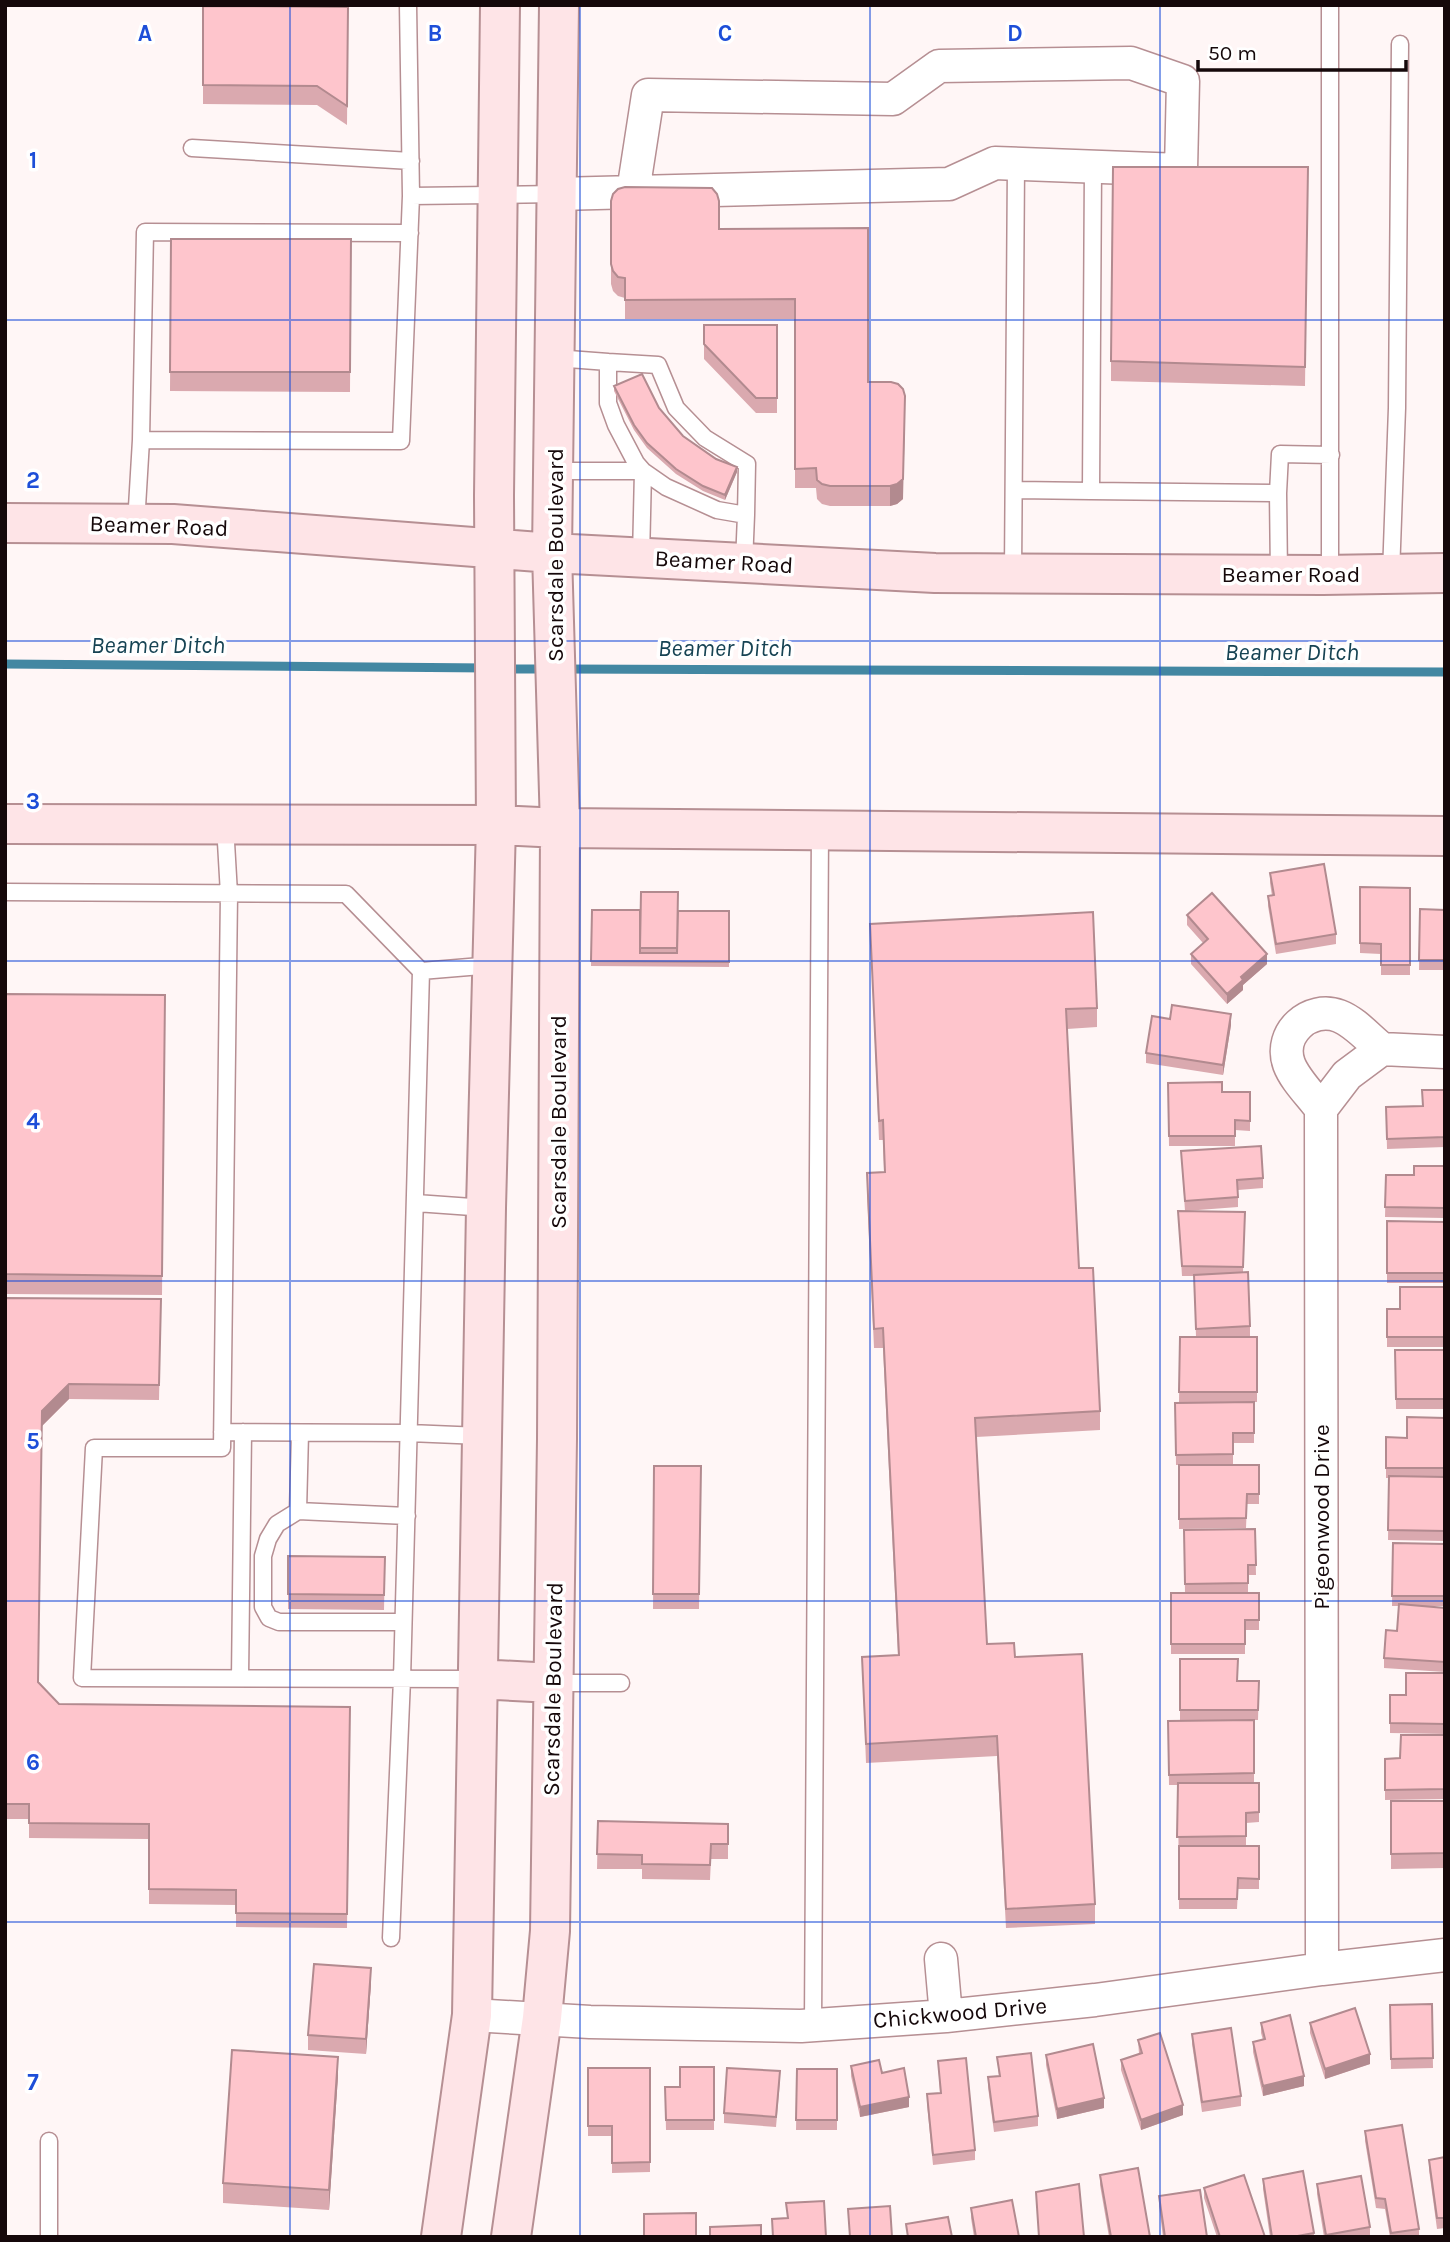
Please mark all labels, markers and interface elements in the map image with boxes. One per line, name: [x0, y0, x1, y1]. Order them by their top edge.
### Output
text: A: [138, 20, 152, 47]
text: B: [428, 20, 442, 47]
text: C: [718, 20, 732, 47]
text: D: [1007, 20, 1023, 47]
scale bar: [1198, 28, 1406, 72]
text: 50 m: [1208, 41, 1257, 65]
text: 1: [29, 147, 37, 174]
street label: Scarsdale Boulevard: [542, 448, 569, 662]
text: 2: [26, 467, 40, 494]
street label: Beamer Road: [89, 510, 229, 542]
street label: Beamer Road: [654, 545, 794, 579]
street label: Beamer Road: [1222, 561, 1360, 588]
water label: Beamer Ditch: [91, 631, 225, 659]
water label: Beamer Ditch: [658, 634, 792, 662]
water label: Beamer Ditch: [1225, 638, 1359, 666]
text: 3: [26, 788, 40, 815]
street label: Scarsdale Boulevard: [545, 1015, 572, 1229]
text: 4: [26, 1108, 40, 1135]
street label: Pigeonwood Drive: [1308, 1424, 1335, 1610]
text: 5: [26, 1428, 40, 1455]
street label: Scarsdale Boulevard: [538, 1582, 568, 1796]
text: 6: [26, 1749, 40, 1776]
street label: Chickwood Drive: [872, 1992, 1048, 2034]
text: 7: [27, 2069, 39, 2096]

